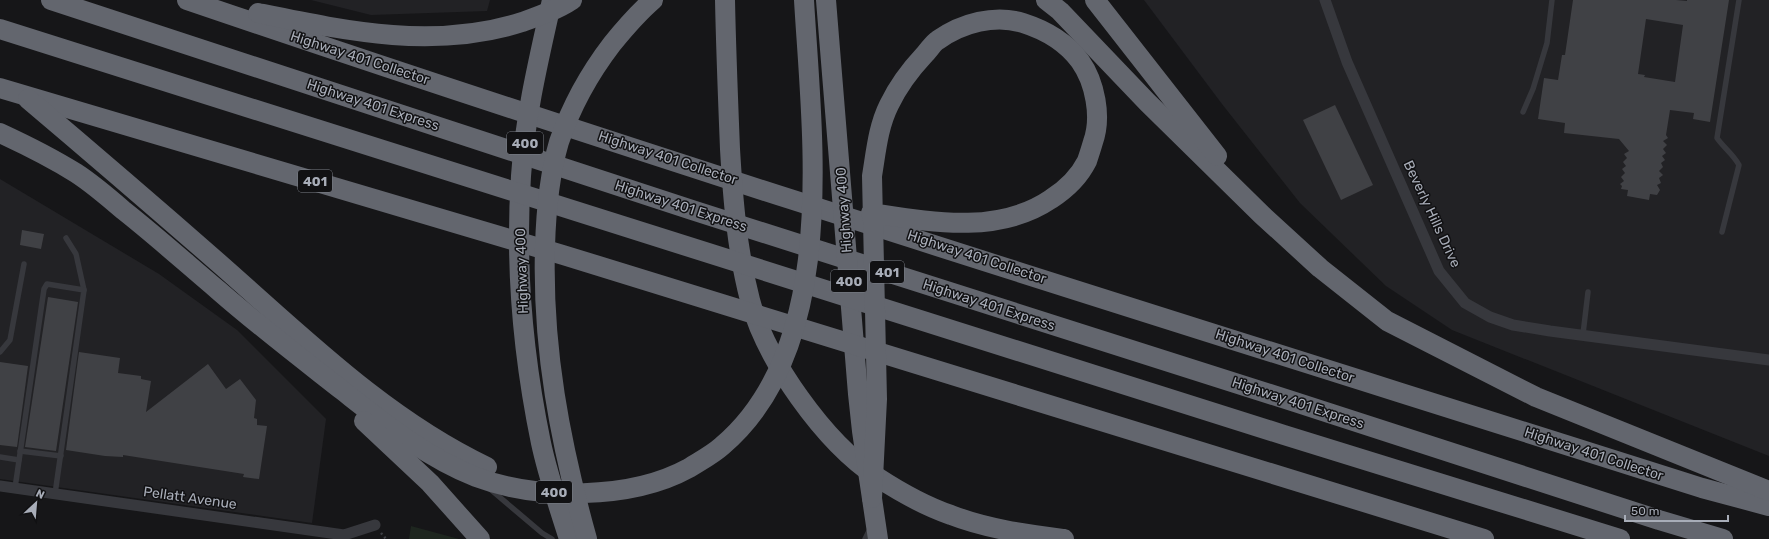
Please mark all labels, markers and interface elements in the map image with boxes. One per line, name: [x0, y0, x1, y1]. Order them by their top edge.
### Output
street label: Highway 401 Collector: [288, 27, 432, 89]
street label: Highway 401 Express: [305, 76, 441, 134]
street label: Highway 401 Collector: [596, 127, 740, 189]
road number: 400: [507, 132, 543, 154]
street label: Beverly Hills Drive: [1400, 158, 1464, 270]
street label: Highway 400: [833, 166, 855, 254]
road number: 401: [298, 170, 332, 192]
street label: Highway 401 Express: [613, 177, 749, 235]
street label: Highway 401 Collector: [905, 226, 1049, 288]
street label: Highway 400: [512, 228, 532, 314]
road number: 401: [870, 261, 904, 283]
road number: 400: [831, 270, 867, 292]
street label: Highway 401 Express: [921, 276, 1057, 334]
street label: Highway 401 Collector: [1213, 325, 1357, 387]
street label: Highway 401 Express: [1230, 374, 1366, 432]
street label: Highway 401 Collector: [1522, 423, 1666, 485]
road number: 400: [536, 481, 572, 503]
north arrow: [16, 483, 56, 523]
street label: Pellatt Avenue: [142, 483, 238, 513]
text: N: [34, 487, 47, 502]
scale bar: [1625, 497, 1728, 523]
text: 50 m: [1631, 504, 1659, 518]

